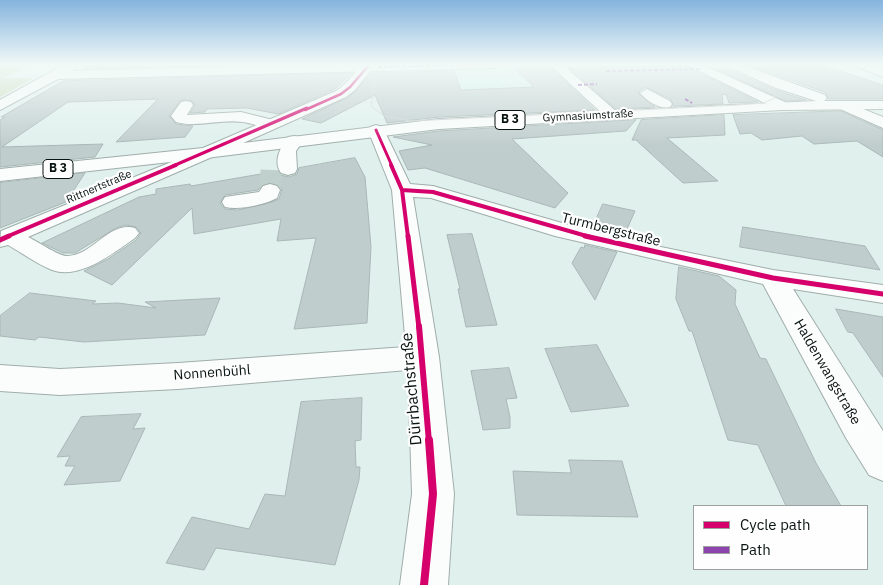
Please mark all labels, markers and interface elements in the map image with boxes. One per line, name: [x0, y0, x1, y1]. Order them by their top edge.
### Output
street label: Gymnasiumstraße: [542, 107, 634, 125]
road number: B 3: [495, 110, 525, 130]
road number: B 3: [43, 160, 73, 178]
street label: Rittnertstraße: [64, 167, 134, 207]
street label: Turmbergstraße: [560, 210, 662, 250]
street label: Haldenwangstraße: [790, 316, 864, 428]
street label: Dürrbachstraße: [398, 332, 426, 446]
street label: Nonnenbühl: [173, 362, 251, 384]
legend: [693, 505, 868, 570]
text: Cycle path: [740, 515, 811, 534]
text: Path: [740, 540, 771, 559]

